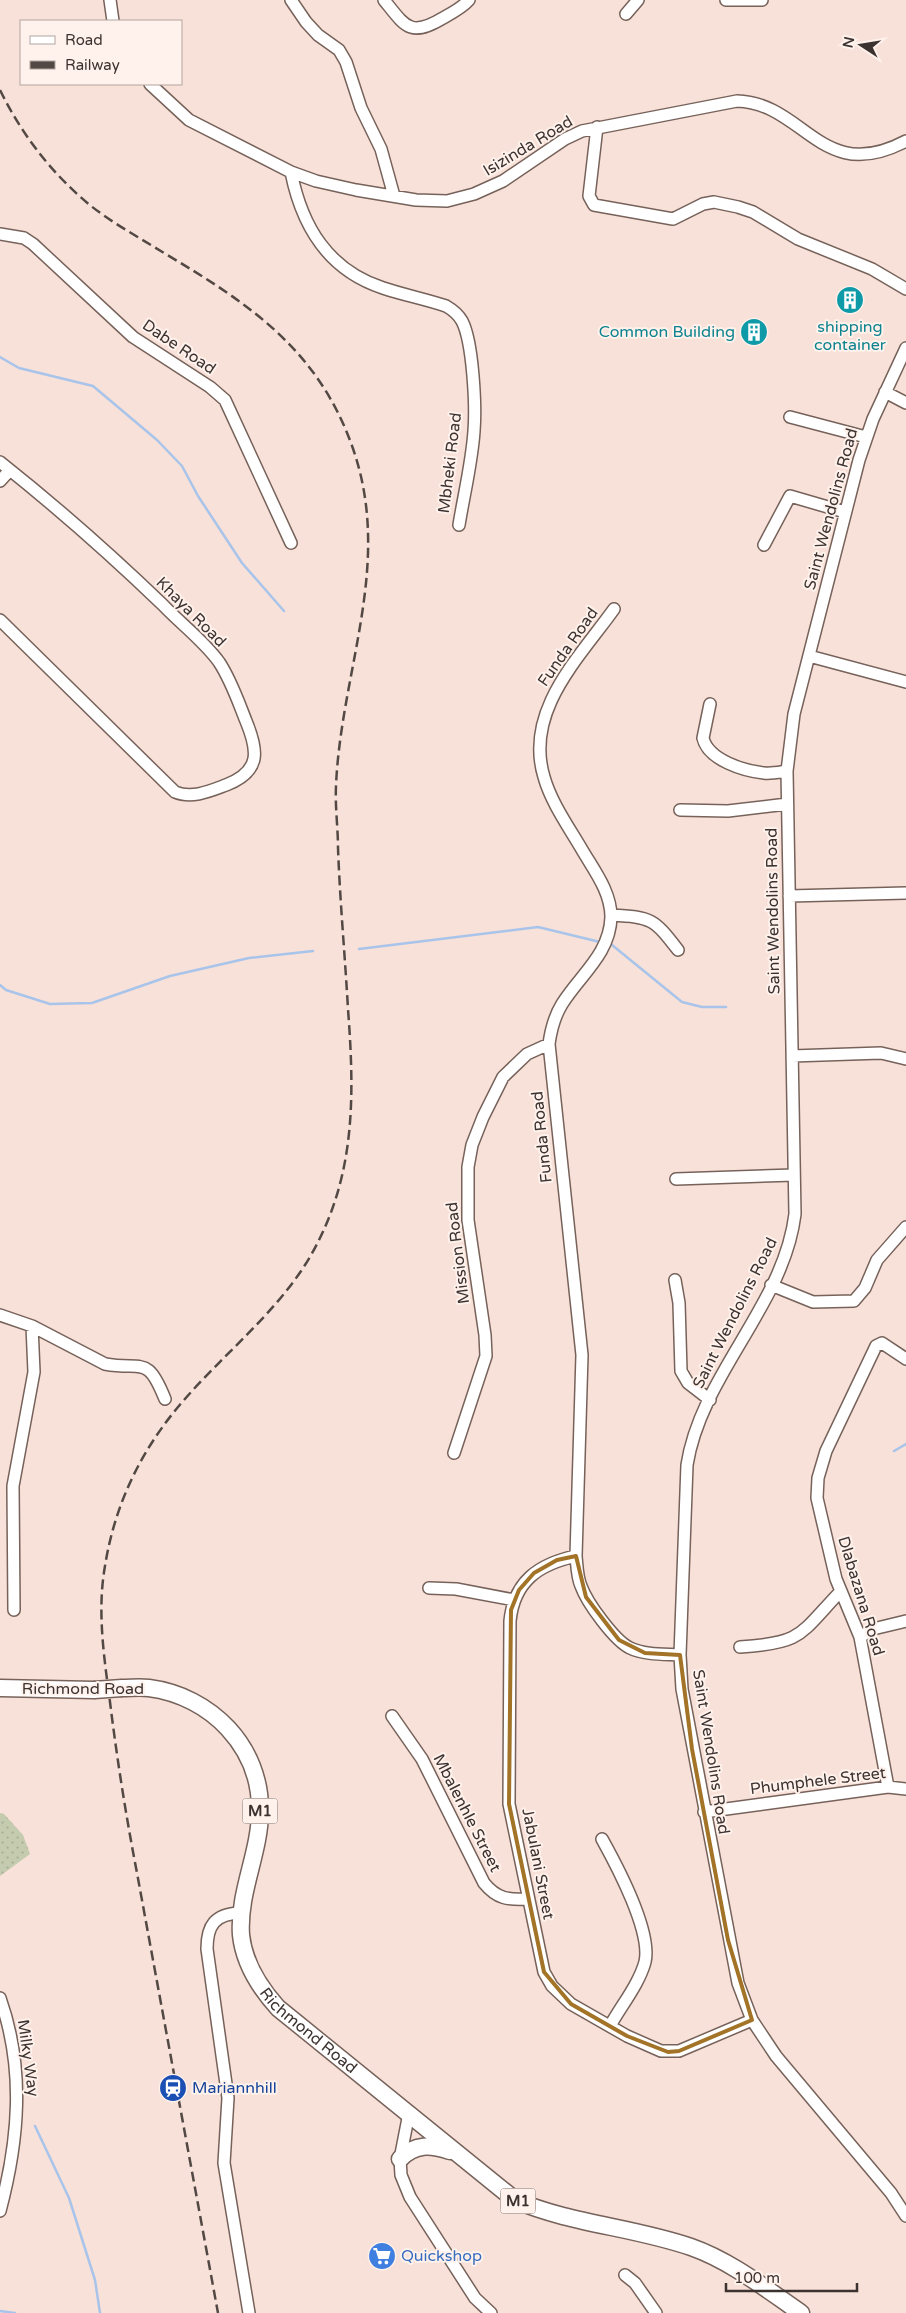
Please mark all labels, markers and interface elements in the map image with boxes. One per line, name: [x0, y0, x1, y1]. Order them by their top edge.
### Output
legend: [20, 20, 182, 85]
north arrow: [836, 20, 886, 70]
text: Road: [65, 31, 103, 49]
text: N: [839, 35, 858, 50]
text: Railway: [65, 56, 120, 74]
street label: Isizinda Road: [479, 111, 577, 181]
building icon: shipping container: [835, 285, 865, 315]
street label: Dabe Road: [138, 315, 220, 379]
building icon: Common Building: [739, 317, 769, 347]
place label: shipping container: [814, 317, 887, 355]
place label: Common Building: [599, 322, 735, 342]
street label: Mbheki Road: [434, 412, 466, 514]
street label: Saint Wendolins Road: [800, 426, 862, 592]
street label: Khaya Road: [152, 573, 230, 651]
street label: Funda Road: [533, 604, 603, 690]
street label: Saint Wendolins Road: [762, 828, 784, 994]
street label: Funda Road: [527, 1090, 557, 1184]
street label: Mission Road: [442, 1201, 474, 1305]
street label: Saint Wendolins Road: [688, 1234, 782, 1392]
street label: Dlabazana Road: [833, 1534, 889, 1658]
street label: Saint Wendolins Road: [688, 1668, 734, 1836]
street label: Richmond Road: [22, 1679, 144, 1699]
street label: Mbalenhle Street: [429, 1751, 505, 1875]
street label: Phumphele Street: [749, 1763, 887, 1799]
road number: M1: [242, 1798, 278, 1824]
street label: Jabulani Street: [517, 1807, 559, 1921]
street label: Richmond Road: [255, 1984, 361, 2078]
street label: Milky Way: [13, 2018, 43, 2098]
station icon: Mariannhill: [158, 2073, 188, 2103]
place label: Mariannhill: [192, 2078, 277, 2098]
road number: M1: [500, 2188, 536, 2214]
supermarket icon: Quickshop: [367, 2241, 397, 2271]
place label: Quickshop: [401, 2246, 482, 2266]
scale bar: [726, 2260, 857, 2292]
text: 100 m: [734, 2269, 780, 2287]

